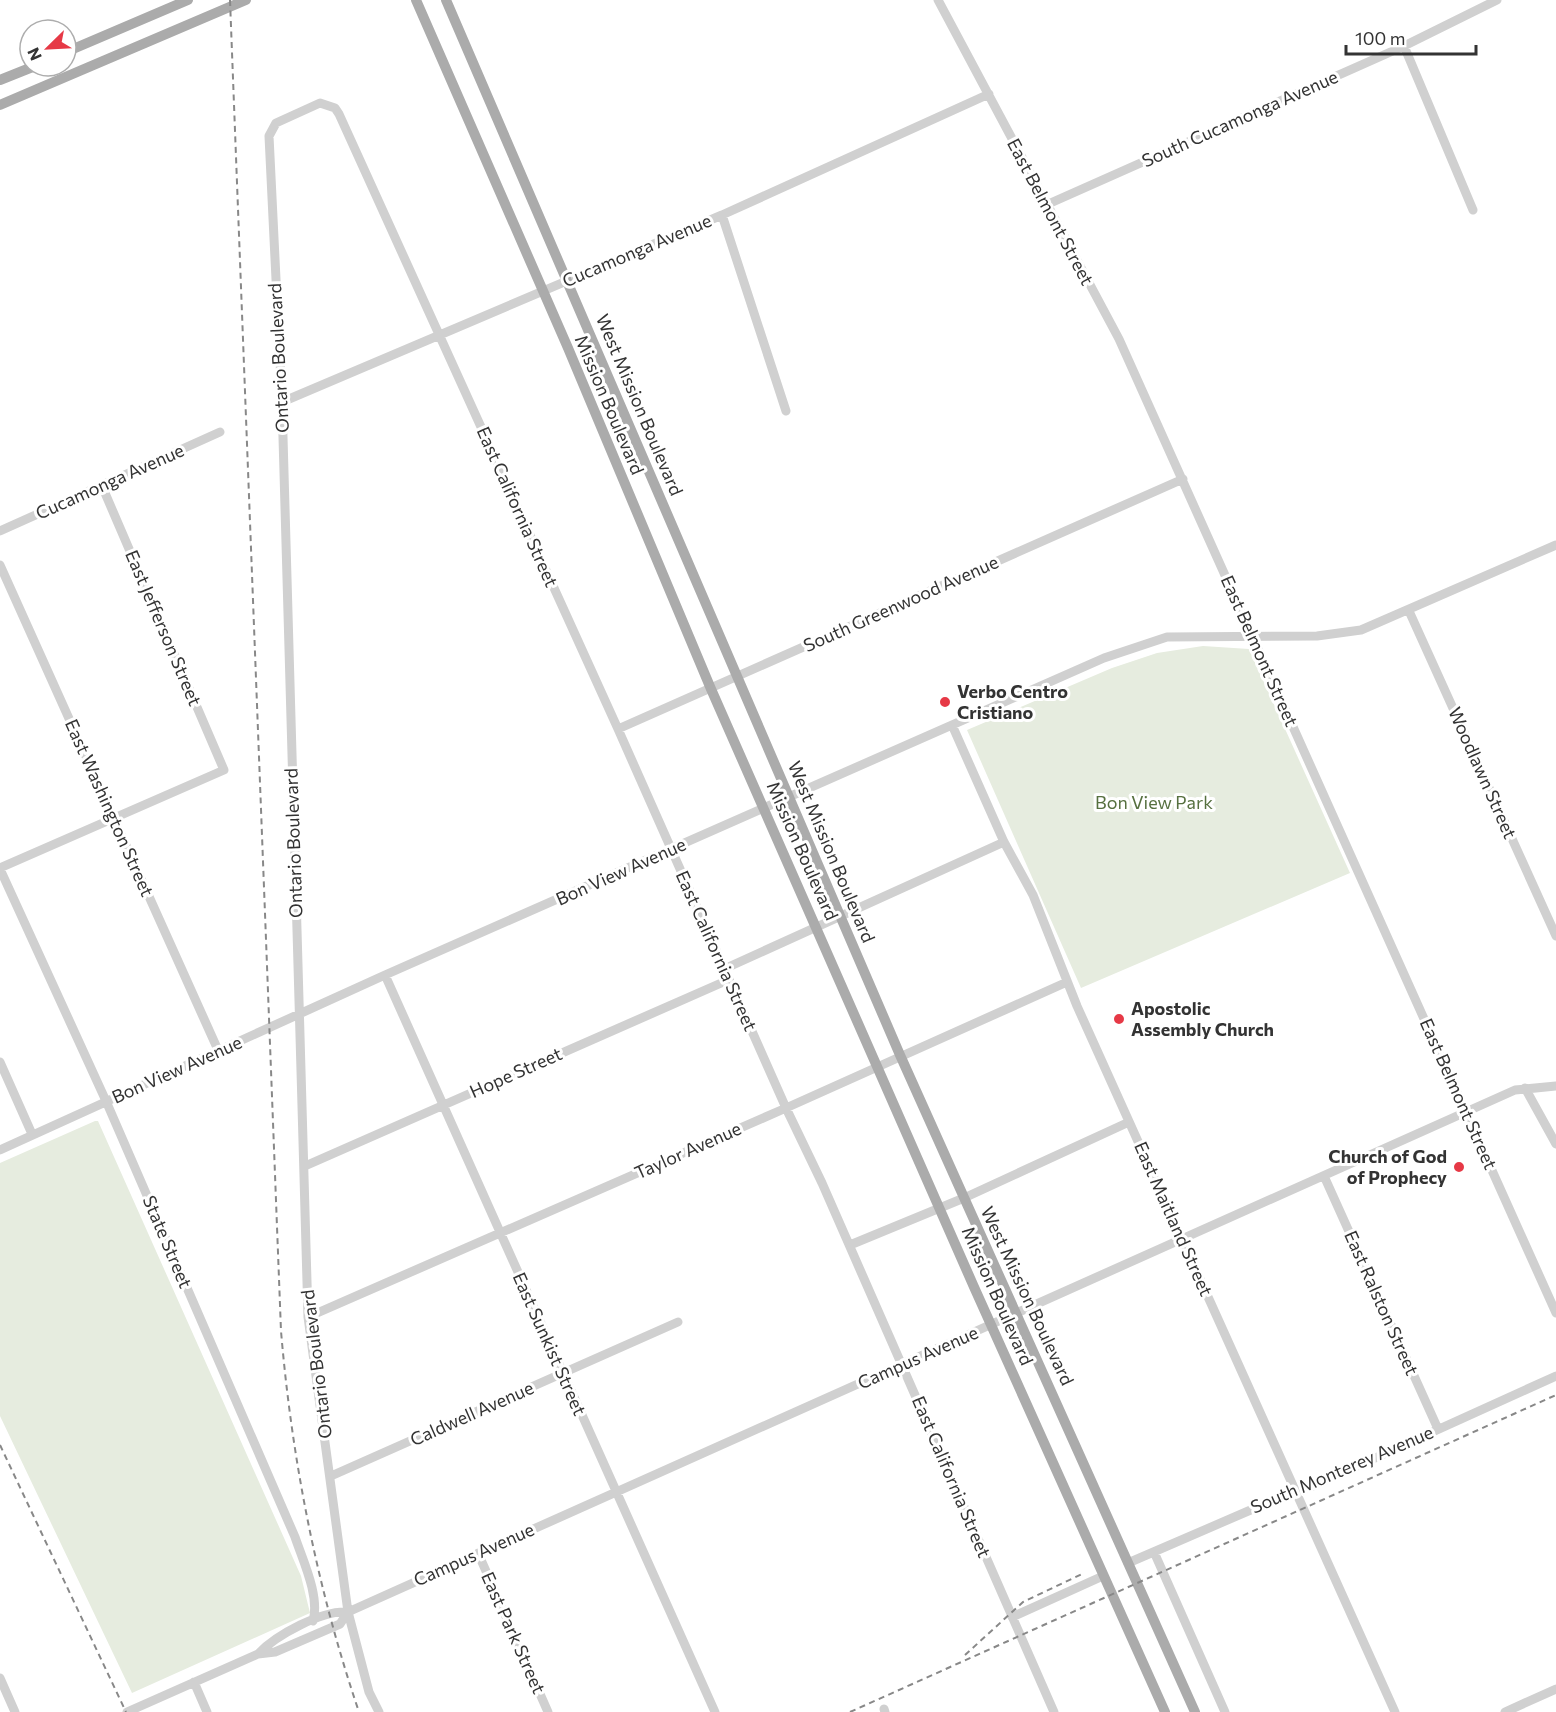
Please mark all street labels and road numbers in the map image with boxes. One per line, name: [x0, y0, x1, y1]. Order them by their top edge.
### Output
street label: South Cucamonga Avenue: [1138, 65, 1341, 171]
street label: East Belmont Street: [1003, 134, 1099, 289]
street label: Cucamonga Avenue: [559, 209, 715, 291]
street label: Ontario Boulevard: [263, 283, 293, 433]
street label: West Mission Boulevard: [592, 311, 688, 499]
street label: Mission Boulevard: [571, 332, 649, 478]
street label: East California Street: [473, 423, 563, 590]
street label: Cucamonga Avenue: [32, 439, 187, 524]
street label: East Jefferson Street: [121, 546, 207, 709]
street label: South Greenwood Avenue: [800, 550, 1002, 656]
street label: East Belmont Street: [1217, 572, 1303, 730]
street label: Woodlawn Street: [1444, 703, 1522, 842]
street label: East Washington Street: [61, 716, 159, 900]
street label: West Mission Boulevard: [784, 758, 880, 946]
street label: Ontario Boulevard: [279, 768, 307, 918]
street label: Mission Boulevard: [762, 778, 843, 923]
street label: Bon View Avenue: [552, 833, 689, 910]
street label: East California Street: [672, 867, 762, 1034]
street label: East Belmont Street: [1416, 1015, 1502, 1173]
street label: Bon View Avenue: [108, 1031, 245, 1108]
street label: Hope Street: [466, 1042, 565, 1102]
street label: Taylor Avenue: [631, 1117, 744, 1183]
street label: East Maitland Street: [1130, 1138, 1218, 1299]
street label: State Street: [139, 1192, 197, 1291]
street label: West Mission Boulevard: [977, 1203, 1079, 1389]
street label: Mission Boulevard: [957, 1223, 1038, 1368]
street label: East Ralston Street: [1340, 1227, 1424, 1378]
street label: East Sunkist Street: [509, 1269, 591, 1419]
street label: Ontario Boulevard: [296, 1288, 336, 1440]
street label: Campus Avenue: [854, 1321, 981, 1394]
street label: Caldwell Avenue: [406, 1376, 537, 1450]
street label: East California Street: [908, 1393, 996, 1561]
street label: South Monterey Avenue: [1247, 1421, 1436, 1518]
street label: Campus Avenue: [410, 1518, 537, 1591]
street label: East Park Street: [477, 1568, 551, 1697]

